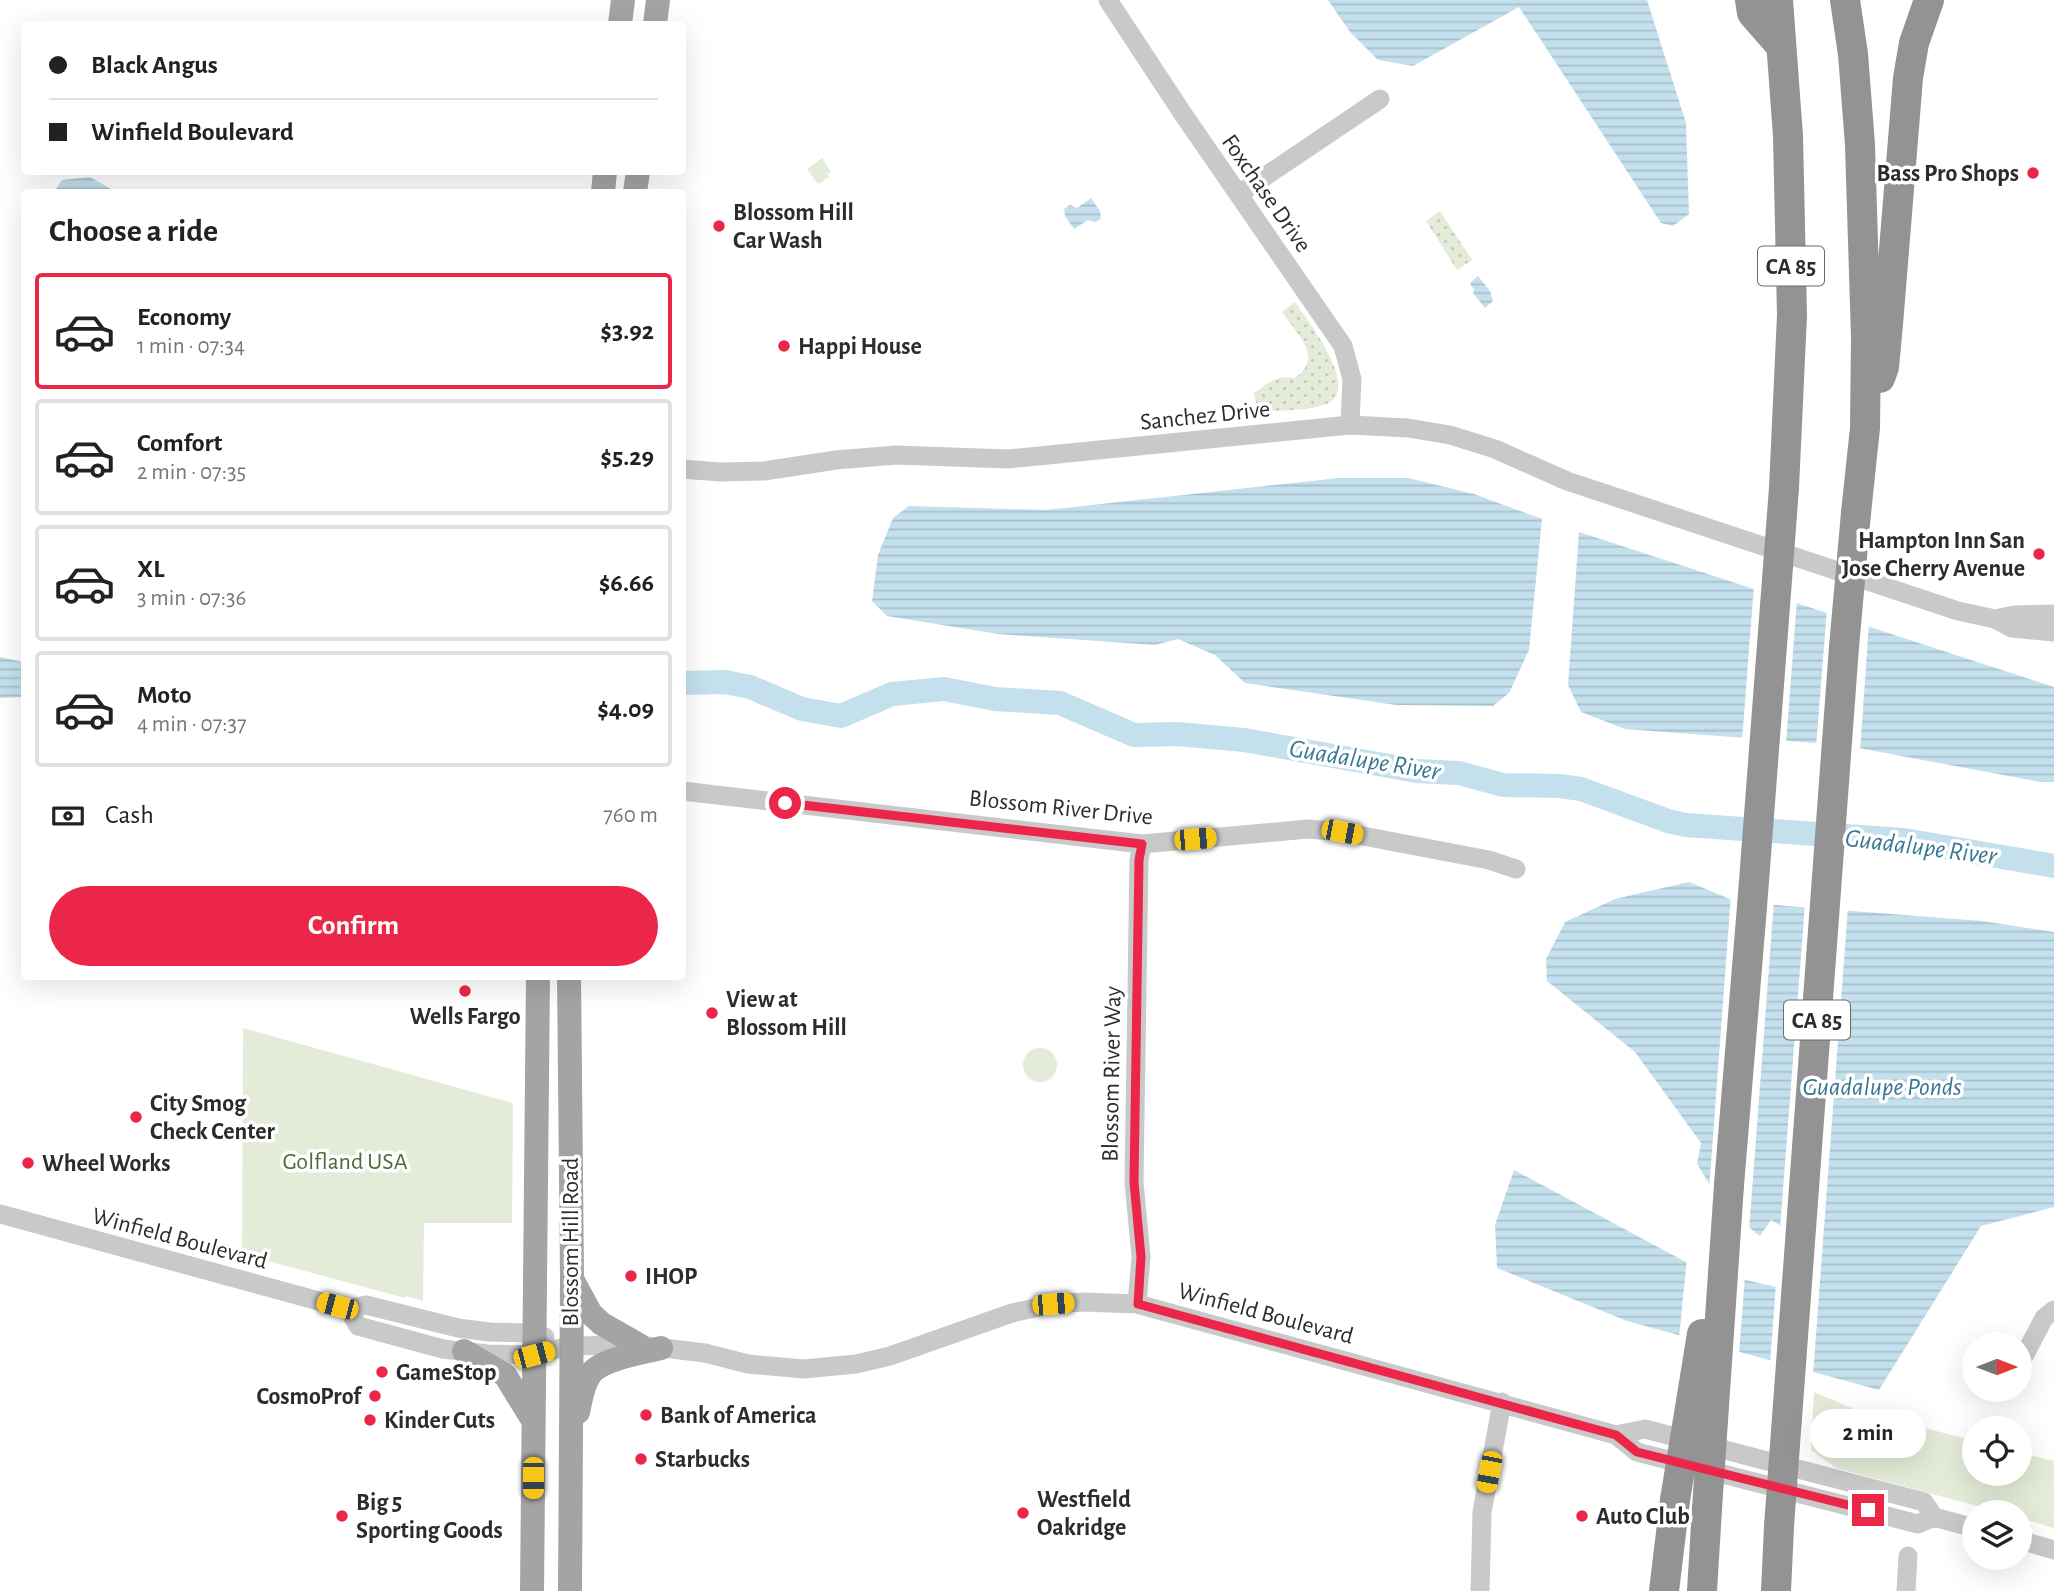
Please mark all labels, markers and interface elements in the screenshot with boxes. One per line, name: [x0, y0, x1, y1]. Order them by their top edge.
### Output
text: Black Angus: [91, 52, 218, 78]
text: Winfield Boulevard: [91, 119, 294, 145]
street label: Foxchase Drive: [1217, 130, 1315, 257]
place label: Bass Pro Shops: [1876, 162, 2019, 186]
marker: Bass Pro Shops: [2025, 165, 2041, 181]
place label: Blossom Hill Car Wash: [733, 201, 854, 253]
text: Choose a ride: [49, 215, 218, 247]
marker: Blossom Hill Car Wash: [711, 218, 727, 234]
road number: CA 85: [1758, 246, 1824, 286]
icon: car: [53, 300, 116, 363]
text: Economy: [137, 304, 231, 330]
text: $3.92: [600, 318, 654, 344]
text: 1 min · 07:34: [137, 335, 245, 358]
place label: Happi House: [798, 335, 922, 359]
marker: Happi House: [776, 338, 792, 354]
street label: Sanchez Drive: [1139, 397, 1271, 435]
icon: car: [53, 426, 116, 489]
text: Comfort: [137, 430, 222, 456]
text: $5.29: [600, 444, 654, 470]
text: 2 min · 07:35: [137, 461, 246, 484]
place label: Hampton Inn San Jose Cherry Avenue: [1841, 529, 2025, 581]
marker: Hampton Inn San Jose Cherry Avenue: [2031, 546, 2047, 562]
icon: car: [53, 552, 116, 615]
text: XL: [137, 556, 164, 582]
text: $6.66: [599, 570, 654, 596]
text: 3 min · 07:36: [137, 587, 246, 610]
icon: car: [53, 678, 116, 741]
text: Moto: [137, 682, 192, 708]
text: $4.09: [597, 696, 654, 722]
text: 4 min · 07:37: [137, 713, 247, 736]
water label: Guadalupe River: [1287, 735, 1444, 785]
street label: Blossom River Drive: [968, 786, 1154, 830]
route start: [769, 787, 801, 819]
icon: cash: [49, 797, 87, 835]
text: Cash: [105, 802, 154, 828]
text: 760 m: [603, 804, 658, 827]
car: [1320, 818, 1365, 846]
water label: Guadalupe River: [1844, 825, 2000, 869]
car: [1174, 827, 1217, 851]
button: Confirm: [49, 886, 658, 966]
marker: Wells Fargo: [457, 983, 473, 999]
street label: Blossom River Way: [1098, 986, 1126, 1162]
place label: View at Blossom Hill: [726, 988, 847, 1040]
road number: CA 85: [1784, 1001, 1850, 1040]
place label: Wells Fargo: [410, 1005, 521, 1029]
marker: View at Blossom Hill: [704, 1005, 720, 1021]
water label: Guadalupe Ponds: [1802, 1074, 1962, 1100]
place label: City Smog Check Center: [150, 1092, 276, 1144]
marker: City Smog Check Center: [128, 1109, 144, 1125]
park label: Golfland USA: [282, 1150, 408, 1174]
place label: Wheel Works: [42, 1152, 170, 1176]
marker: Wheel Works: [20, 1155, 36, 1171]
street label: Blossom Hill Road: [559, 1158, 583, 1326]
street label: Winfield Boulevard: [89, 1204, 270, 1274]
place label: IHOP: [645, 1265, 697, 1289]
marker: IHOP: [623, 1268, 639, 1284]
street label: Winfield Boulevard: [1175, 1279, 1356, 1349]
car: [314, 1290, 361, 1322]
car: [1032, 1292, 1075, 1316]
north arrow: [1962, 1332, 2032, 1402]
map controls: [1962, 1332, 2032, 1570]
car: [511, 1339, 558, 1371]
place label: GameStop: [396, 1361, 496, 1385]
marker: GameStop: [374, 1364, 390, 1380]
place label: CosmoProf: [256, 1385, 363, 1409]
marker: CosmoProf: [367, 1388, 383, 1404]
place label: Bank of America: [660, 1404, 817, 1428]
marker: Bank of America: [638, 1407, 654, 1423]
callout: 2 min: [1810, 1408, 1926, 1458]
place label: Kinder Cuts: [384, 1409, 495, 1433]
marker: Kinder Cuts: [362, 1412, 378, 1428]
button: locate: [1962, 1416, 2032, 1486]
text: 2 min: [1842, 1422, 1894, 1445]
place label: Starbucks: [655, 1448, 750, 1472]
car: [1475, 1449, 1504, 1495]
marker: Starbucks: [633, 1451, 649, 1467]
car: [523, 1457, 544, 1499]
place label: Westfield Oakridge: [1037, 1488, 1131, 1540]
place label: Big 5 Sporting Goods: [356, 1491, 503, 1543]
route end: [1852, 1494, 1884, 1526]
button: layers: [1962, 1500, 2032, 1570]
marker: Westfield Oakridge: [1015, 1505, 1031, 1521]
place label: Auto Club: [1596, 1505, 1690, 1529]
marker: Big 5 Sporting Goods: [334, 1508, 350, 1524]
marker: Auto Club: [1574, 1508, 1590, 1524]

